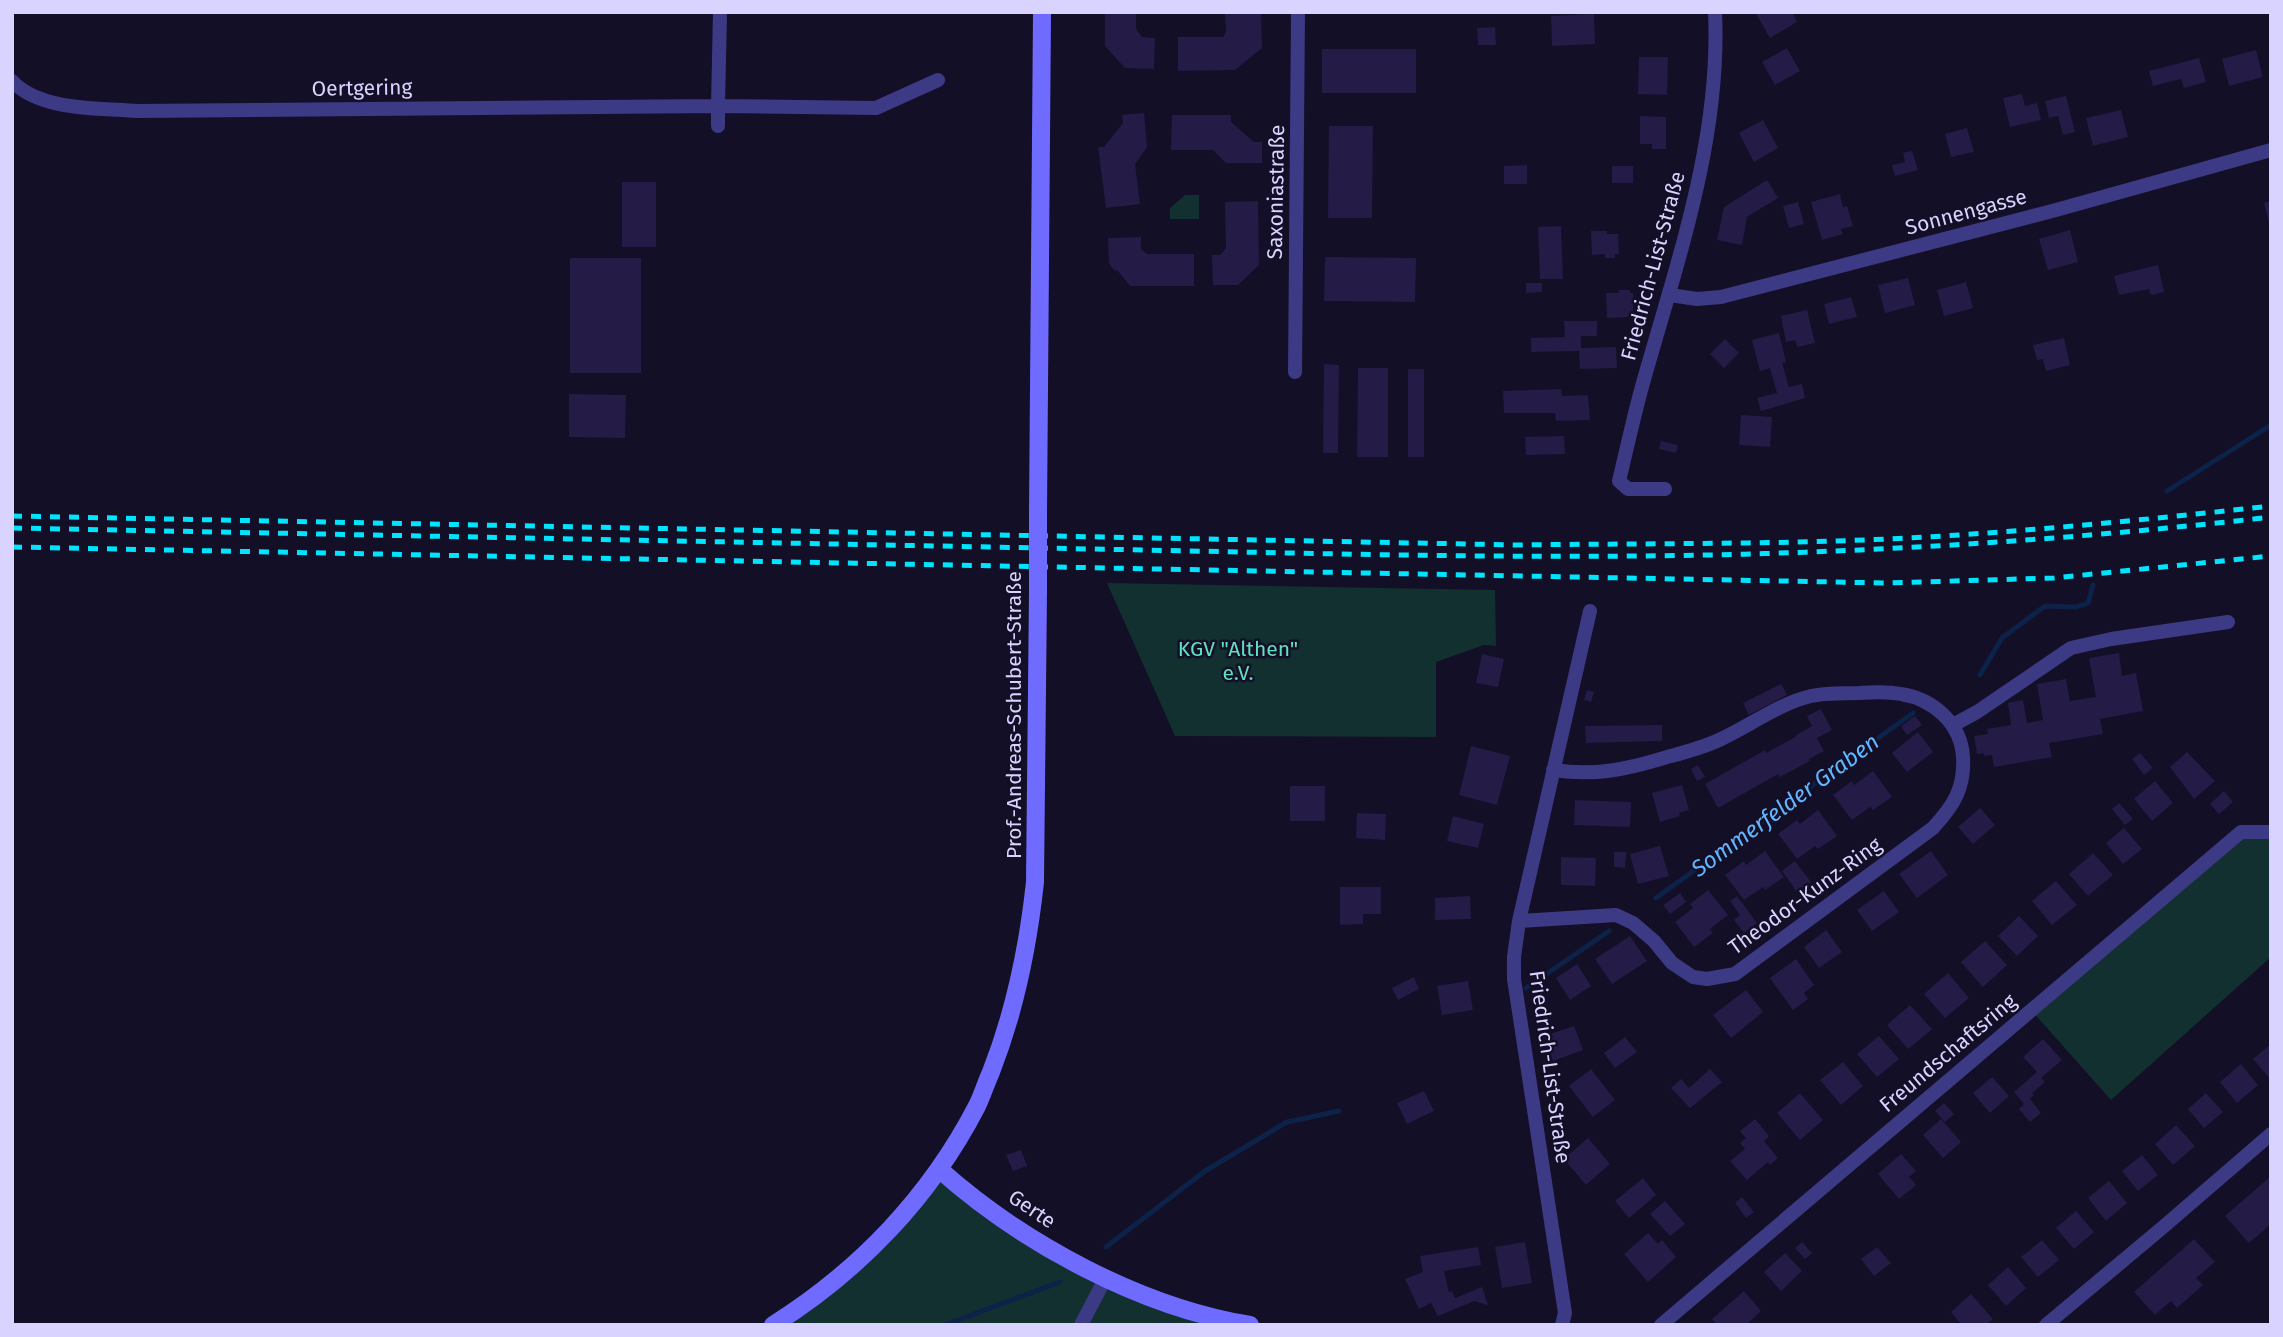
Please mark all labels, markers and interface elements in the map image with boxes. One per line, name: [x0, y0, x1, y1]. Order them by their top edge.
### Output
street label: Oertgering: [311, 74, 413, 102]
street label: Saxoniastraße: [1262, 124, 1290, 260]
street label: Friedrich-List-Straße: [1615, 169, 1691, 363]
street label: Sonnengasse: [1902, 183, 2030, 241]
street label: Prof.-Andreas-Schubert-Straße: [1001, 571, 1027, 859]
park label: KGV "Althen" e.V.: [1178, 636, 1298, 686]
water label: Sommerfelder Graben: [1685, 727, 1884, 883]
street label: Theodor-Kunz-Ring: [1723, 832, 1887, 960]
street label: Friedrich-List-Straße: [1524, 969, 1576, 1165]
street label: Freundschaftsring: [1874, 988, 2022, 1118]
street label: Gerte: [1003, 1184, 1061, 1234]

